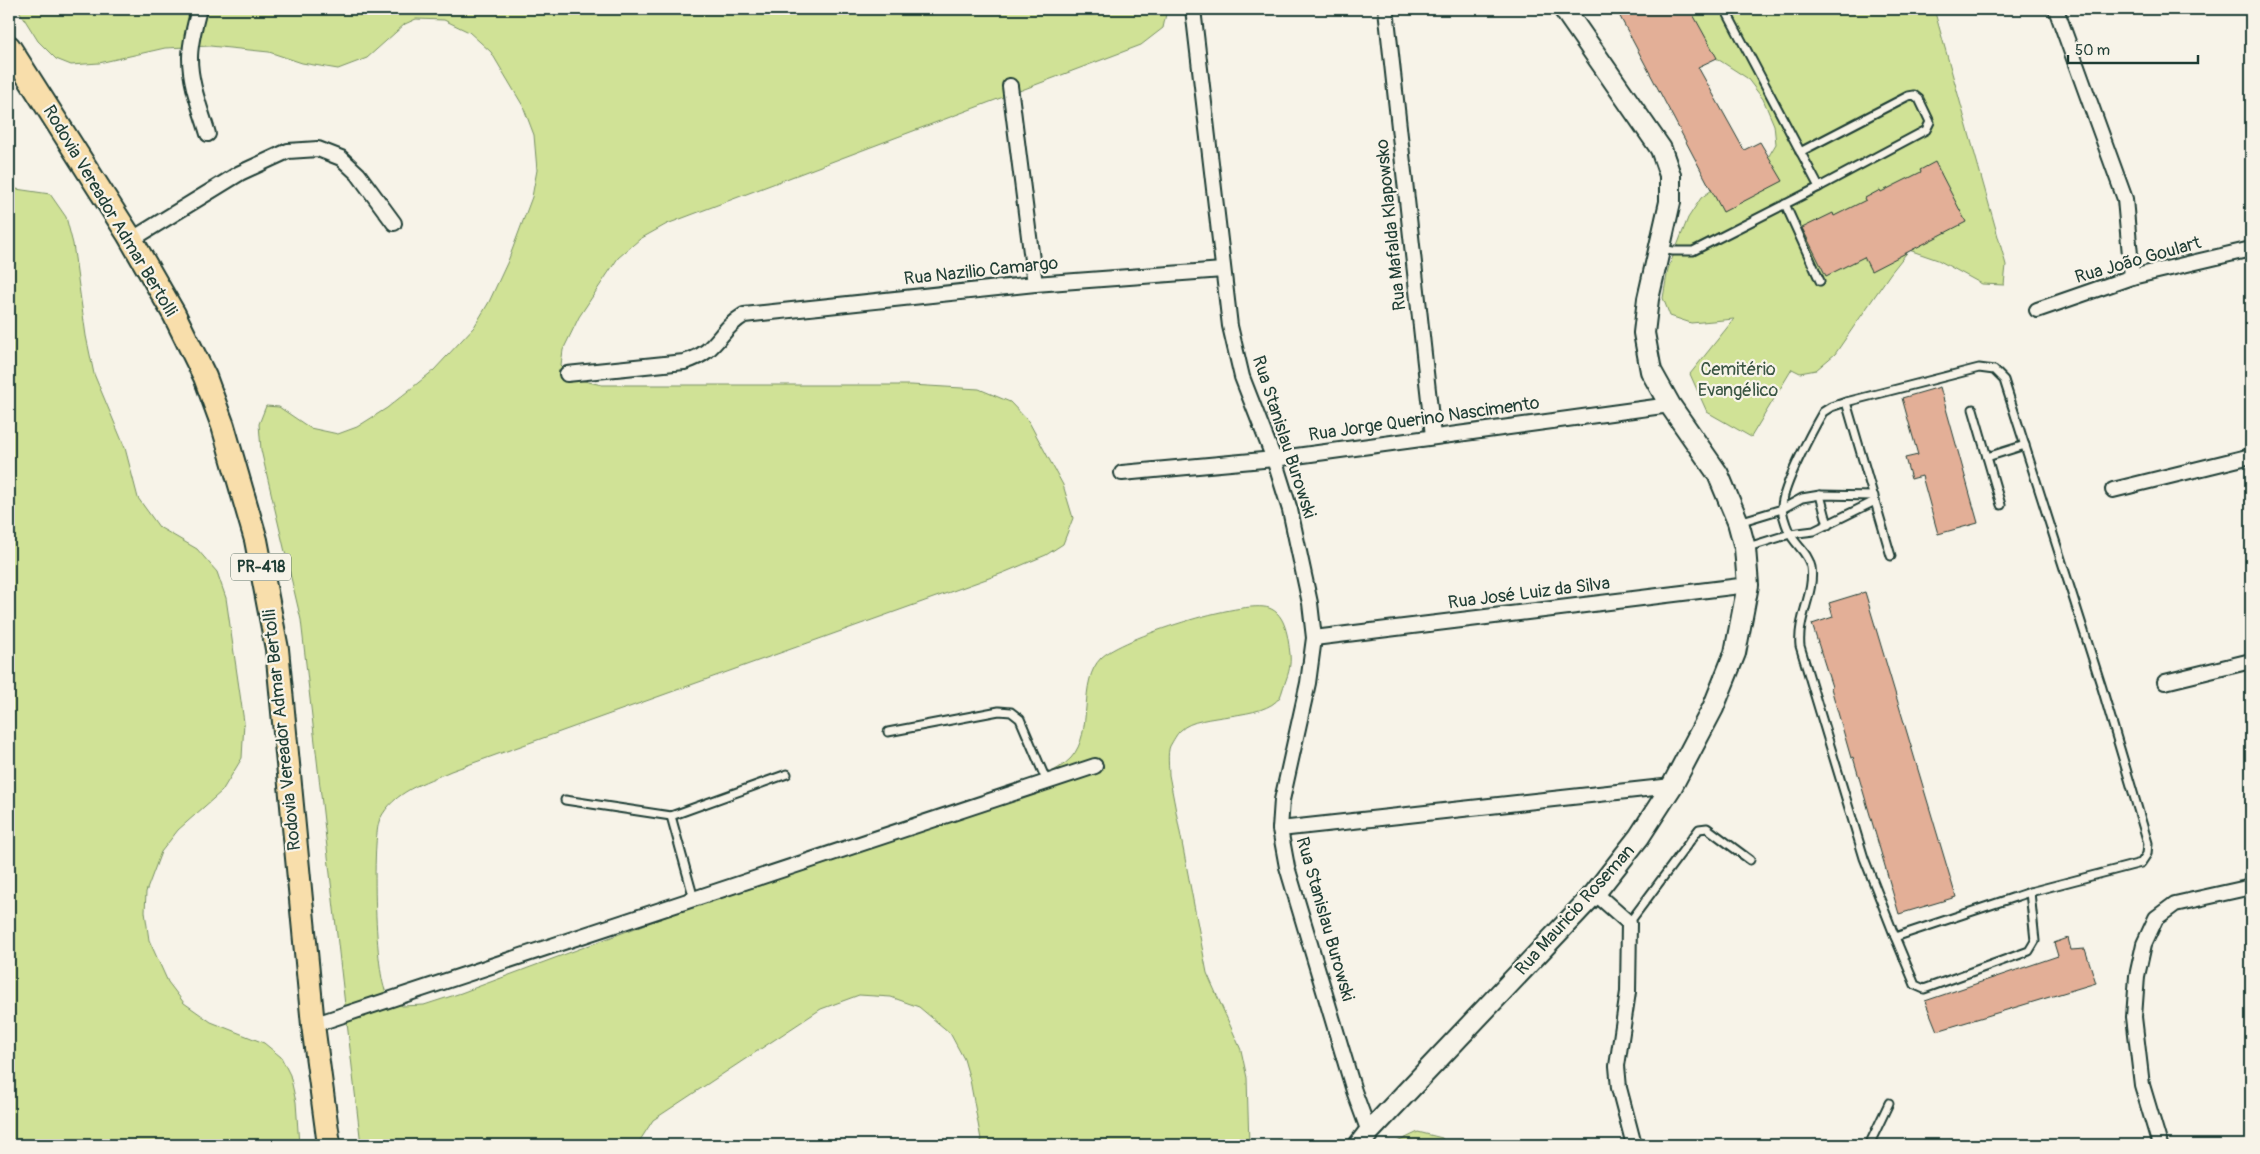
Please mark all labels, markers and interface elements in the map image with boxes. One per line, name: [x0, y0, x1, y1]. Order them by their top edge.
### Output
scale bar: [2068, 32, 2198, 64]
text: 50 m: [2075, 41, 2110, 60]
street label: Rodovia Vereador Admar Bertolli: [38, 101, 182, 321]
street label: Rua Mafalda Klapowsko: [1371, 138, 1411, 312]
street label: Rua João Goulart: [2072, 231, 2204, 289]
street label: Rua Nazilio Camargo: [903, 251, 1060, 291]
street label: Rua Stanislau Burowski: [1247, 353, 1321, 521]
park label: Cemitério Evangélico: [1698, 358, 1779, 402]
street label: Rua Jorge Querino Nascimento: [1307, 391, 1541, 447]
road number: PR-418: [231, 554, 291, 580]
street label: Rua José Luiz da Silva: [1447, 572, 1611, 614]
street label: Rodovia Vereador Admar Bertolli: [258, 608, 306, 852]
street label: Rua Stanislau Burowski: [1291, 834, 1359, 1004]
street label: Rua Mauricio Roseman: [1510, 840, 1640, 980]

